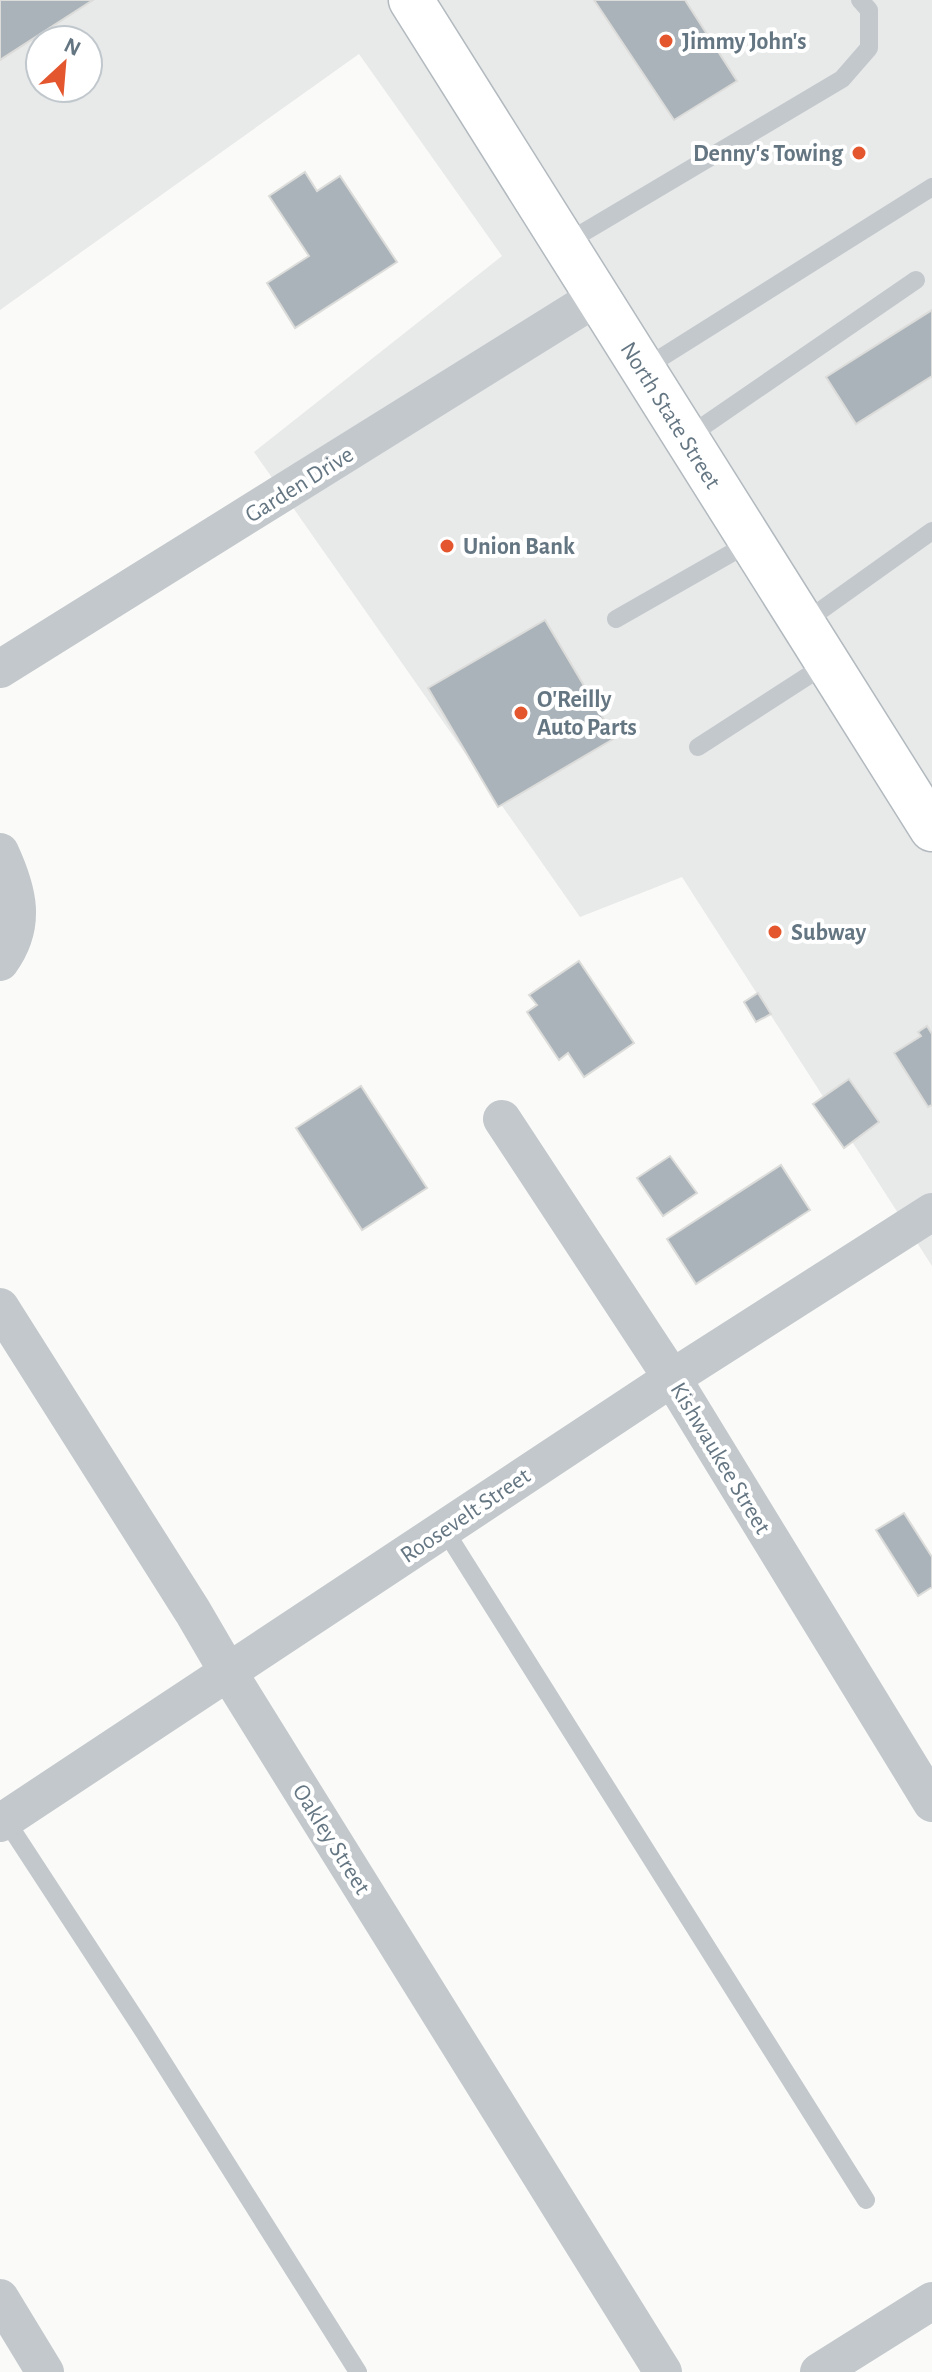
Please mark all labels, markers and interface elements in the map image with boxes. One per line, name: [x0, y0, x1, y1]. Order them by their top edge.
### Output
north arrow: [24, 24, 104, 104]
place label: Jimmy John's: [682, 30, 806, 54]
marker: Jimmy John's: [657, 32, 675, 50]
text: N: [61, 34, 84, 60]
place label: Denny's Towing: [693, 142, 844, 166]
marker: Denny's Towing: [850, 144, 868, 162]
street label: North State Street: [615, 338, 725, 494]
street label: Garden Drive: [241, 442, 358, 527]
place label: Union Bank: [463, 535, 575, 559]
marker: Union Bank: [438, 537, 456, 555]
place label: O'Reilly Auto Parts: [537, 688, 637, 740]
marker: O'Reilly Auto Parts: [512, 704, 530, 722]
place label: Subway: [791, 921, 867, 945]
marker: Subway: [766, 923, 784, 941]
street label: Kishwaukee Street: [666, 1379, 775, 1539]
street label: Roosevelt Street: [396, 1464, 535, 1568]
street label: Oakley Street: [288, 1780, 375, 1899]

